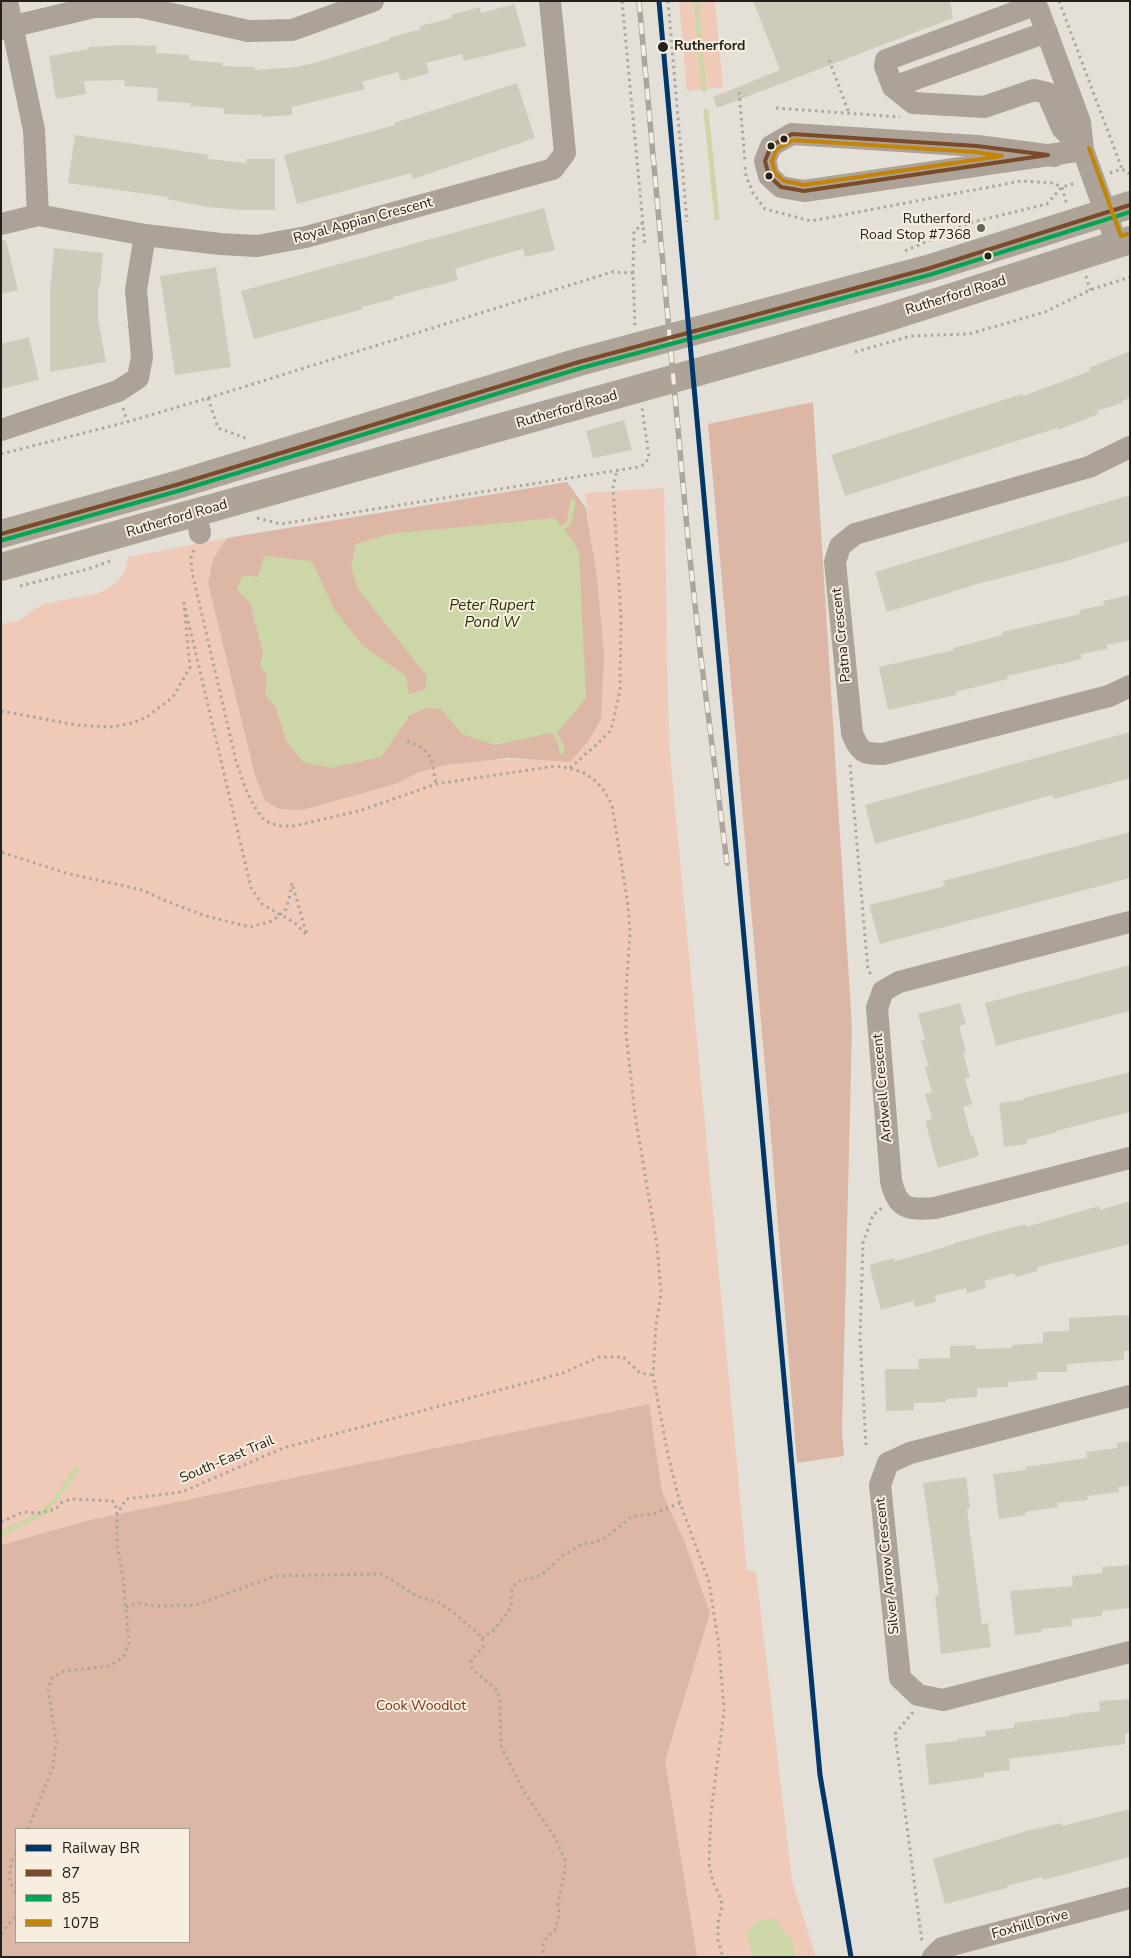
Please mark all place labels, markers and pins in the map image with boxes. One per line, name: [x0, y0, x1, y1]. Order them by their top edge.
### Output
place label: Rutherford: [674, 39, 745, 55]
marker: Rutherford: [656, 40, 670, 54]
unlabelled marker: [779, 134, 789, 144]
unlabelled marker: [766, 141, 776, 151]
unlabelled marker: [764, 171, 774, 181]
place label: Rutherford Road Stop #7368: [860, 212, 971, 244]
marker: Rutherford Road Stop #7368: [975, 222, 987, 234]
unlabelled marker: [983, 251, 993, 261]

